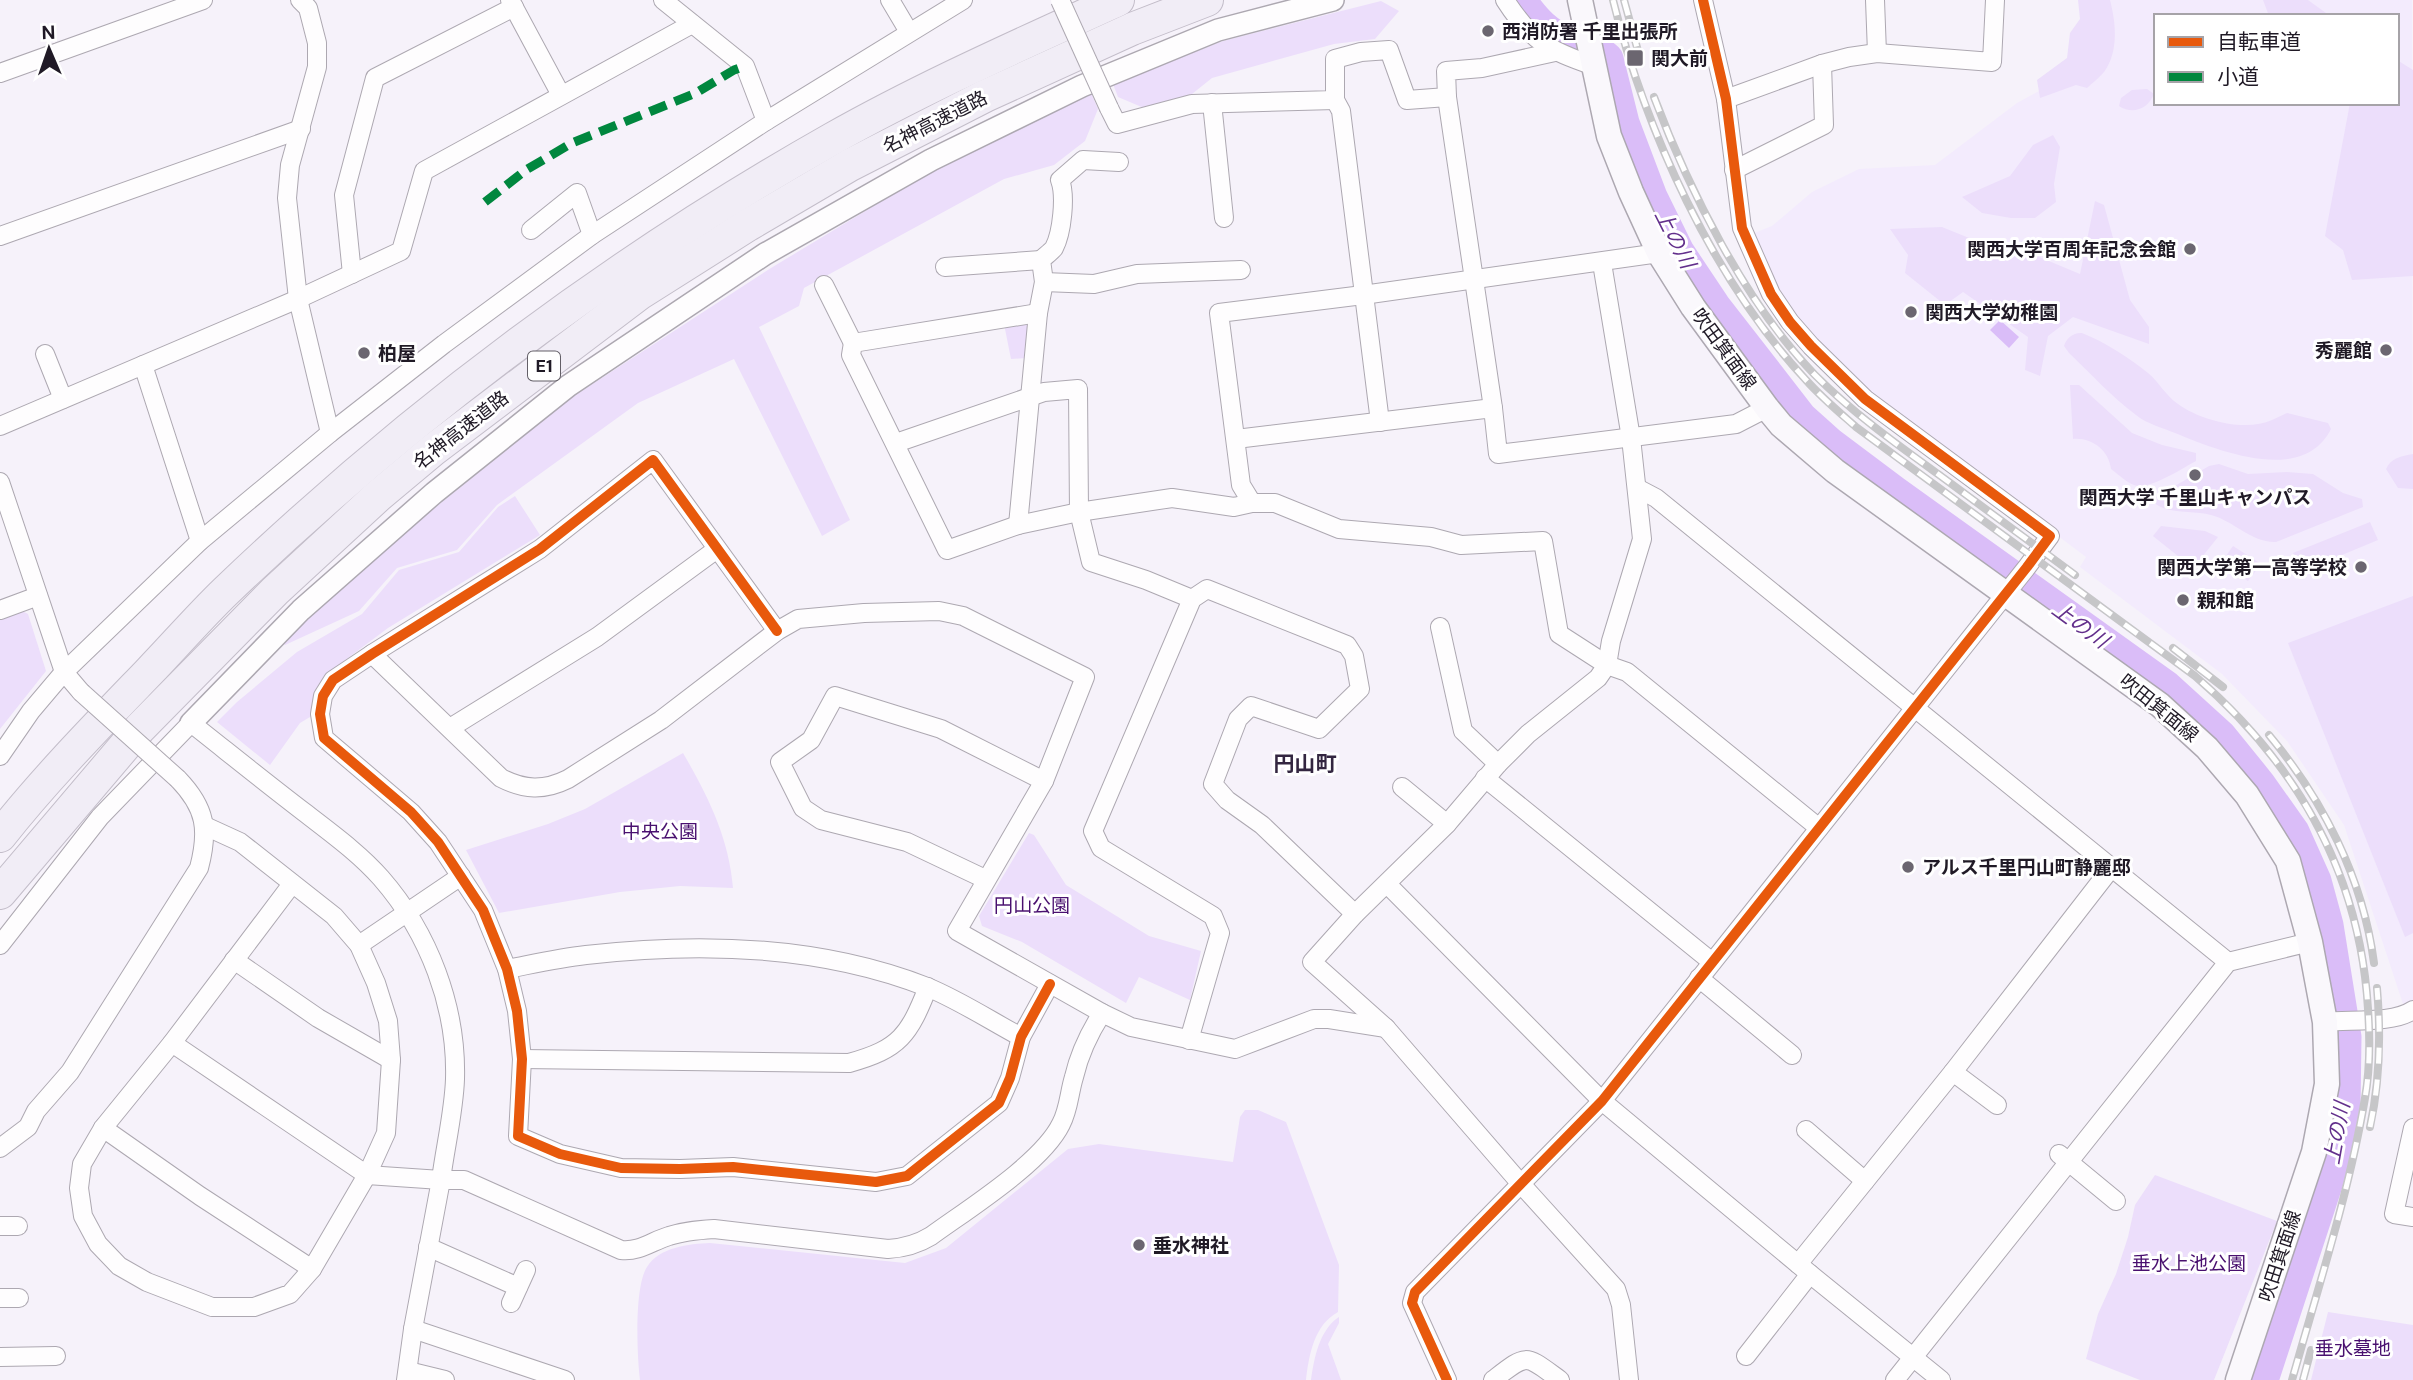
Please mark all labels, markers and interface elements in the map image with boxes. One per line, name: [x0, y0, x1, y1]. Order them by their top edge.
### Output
north arrow: [14, 14, 84, 84]
legend: [2154, 14, 2399, 105]
place label: 西消防署 千里出張所: [1502, 19, 1677, 44]
text: N: [41, 20, 56, 45]
marker: 西消防署 千里出張所: [1480, 23, 1496, 39]
text: 自転車道: [2217, 28, 2301, 56]
place label: 関大前: [1651, 46, 1708, 71]
marker: 関大前: [1625, 48, 1645, 68]
text: 小道: [2217, 63, 2259, 91]
street label: 名神高速道路: [879, 85, 991, 159]
water label: 上の川: [1648, 205, 1703, 275]
place label: 関西大学百周年記念会館: [1967, 237, 2176, 262]
marker: 関西大学百周年記念会館: [2182, 241, 2198, 257]
place label: 関西大学幼稚園: [1925, 300, 2058, 325]
street label: 吹田箕面線: [1686, 303, 1762, 395]
marker: 関西大学幼稚園: [1903, 304, 1919, 320]
place label: 秀麗館: [2315, 338, 2372, 363]
place label: 柏屋: [378, 341, 416, 366]
marker: 秀麗館: [2378, 342, 2394, 358]
marker: 柏屋: [356, 345, 372, 361]
road number: E1: [528, 352, 560, 380]
street label: 名神高速道路: [408, 385, 514, 475]
marker: 関西大学 千里山キャンパス: [2187, 467, 2203, 483]
place label: 関西大学 千里山キャンパス: [2079, 485, 2311, 510]
place label: 関西大学第一高等学校: [2157, 555, 2347, 580]
marker: 関西大学第一高等学校: [2353, 559, 2369, 575]
place label: 親和館: [2197, 588, 2254, 613]
marker: 親和館: [2175, 592, 2191, 608]
water label: 上の川: [2046, 595, 2115, 656]
street label: 吹田箕面線: [2114, 668, 2204, 748]
district label: 円山町: [1274, 750, 1337, 778]
park label: 中央公園: [622, 819, 698, 844]
place label: アルス千里円山町静麗邸: [1922, 855, 2131, 880]
marker: アルス千里円山町静麗邸: [1900, 859, 1916, 875]
park label: 円山公園: [994, 893, 1070, 918]
water label: 上の川: [2318, 1098, 2357, 1166]
street label: 吹田箕面線: [2253, 1207, 2307, 1305]
place label: 垂水神社: [1153, 1233, 1229, 1258]
marker: 垂水神社: [1131, 1237, 1147, 1253]
park label: 垂水上池公園: [2132, 1251, 2246, 1276]
park label: 垂水墓地: [2315, 1336, 2391, 1361]

